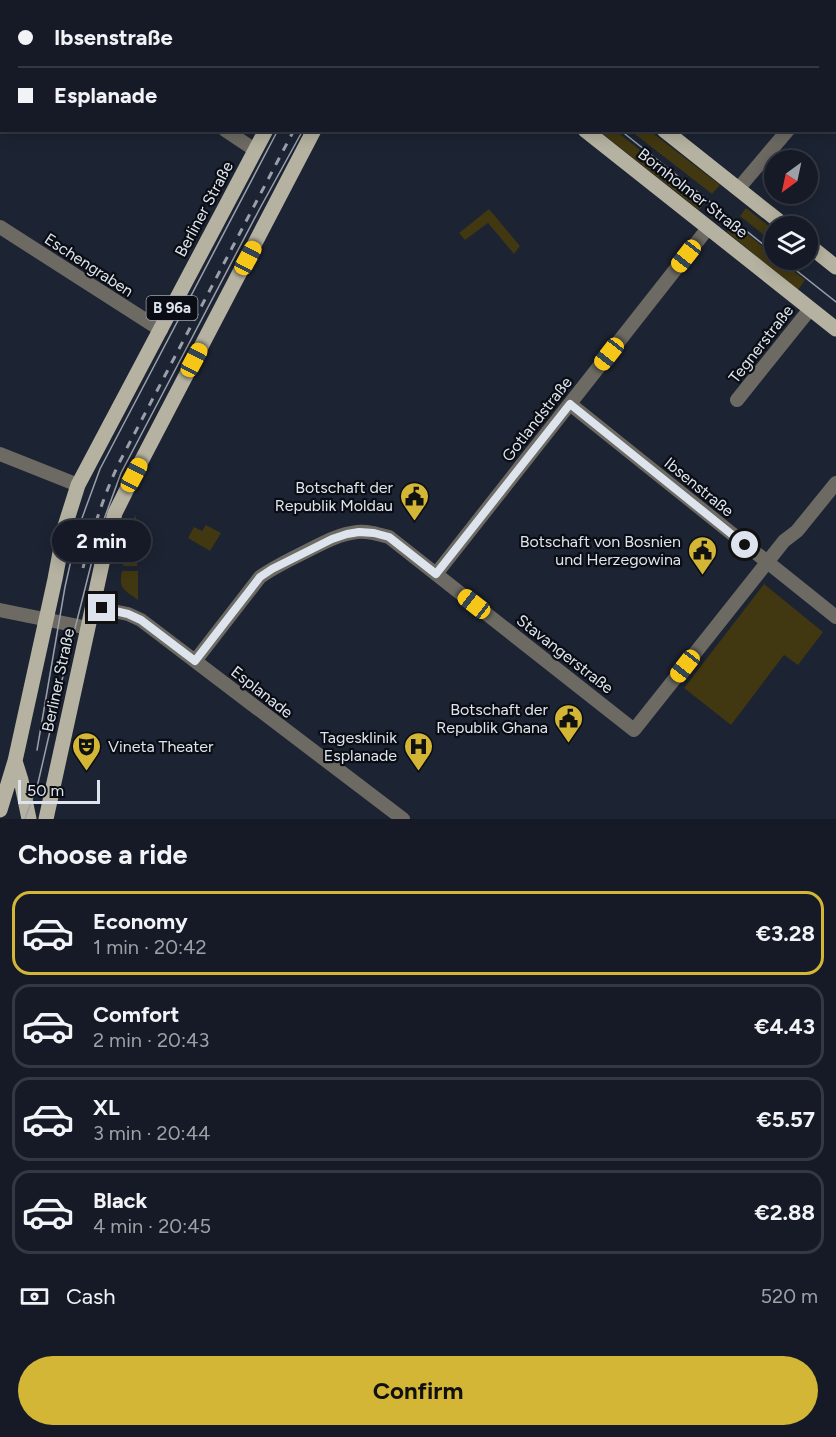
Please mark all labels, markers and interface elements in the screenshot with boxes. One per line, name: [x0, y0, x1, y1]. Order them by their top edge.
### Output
text: Ibsenstraße: [54, 24, 173, 51]
text: Esplanade: [54, 82, 157, 109]
street label: Bornholmer Straße: [634, 144, 752, 242]
north arrow: [764, 150, 818, 204]
map controls: [764, 150, 818, 270]
street label: Berliner Straße: [171, 158, 237, 260]
button: layers: [764, 216, 818, 270]
street label: Eschengraben: [41, 229, 137, 301]
car: [668, 236, 704, 276]
car: [232, 238, 264, 278]
road number: B 96a: [146, 296, 198, 320]
street label: Tegnerstraße: [725, 301, 798, 387]
car: [591, 334, 627, 374]
car: [178, 340, 210, 380]
street label: Gotlandstraße: [498, 373, 576, 465]
street label: Ibsenstraße: [661, 453, 738, 521]
car: [118, 455, 150, 495]
place label: Botschaft der Republik Moldau: [275, 478, 394, 515]
public building icon: Botschaft der Republik Moldau: [398, 480, 430, 522]
callout: 2 min: [52, 521, 152, 563]
text: 2 min: [76, 529, 127, 553]
route start: [731, 531, 758, 558]
place label: Botschaft von Bosnien und Herzegowina: [520, 532, 681, 569]
public building icon: Botschaft von Bosnien und Herzegowina: [686, 534, 718, 576]
car: [454, 586, 494, 622]
route end: [88, 594, 115, 621]
street label: Stavangerstraße: [513, 610, 617, 698]
street label: Berliner Straße: [38, 626, 78, 734]
car: [667, 646, 703, 686]
street label: Esplanade: [227, 662, 297, 722]
place label: Botschaft der Republik Ghana: [436, 700, 549, 737]
public building icon: Botschaft der Republik Ghana: [553, 702, 585, 744]
place label: Tagesklinik Esplanade: [320, 728, 397, 765]
theatre icon: Vineta Theater: [71, 730, 103, 772]
hospital icon: Tagesklinik Esplanade: [402, 730, 434, 772]
place label: Vineta Theater: [108, 737, 214, 756]
scale bar: [18, 777, 100, 804]
text: 50 m: [27, 781, 64, 800]
text: Choose a ride: [18, 838, 187, 871]
icon: car: [21, 906, 75, 960]
text: Economy: [93, 908, 188, 935]
text: €3.28: [756, 920, 815, 947]
text: 1 min · 20:42: [93, 935, 207, 959]
icon: car: [21, 999, 75, 1053]
text: Comfort: [93, 1001, 179, 1028]
text: €4.43: [754, 1013, 815, 1040]
text: 2 min · 20:43: [93, 1028, 209, 1052]
icon: car: [21, 1092, 75, 1146]
text: XL: [93, 1094, 120, 1121]
text: €5.57: [756, 1106, 815, 1133]
text: 3 min · 20:44: [93, 1121, 211, 1145]
icon: car: [21, 1185, 75, 1239]
text: Black: [93, 1187, 147, 1214]
text: €2.88: [755, 1199, 815, 1226]
text: 4 min · 20:45: [93, 1214, 211, 1238]
icon: cash: [18, 1280, 51, 1313]
text: Cash: [66, 1283, 116, 1310]
text: 520 m: [761, 1284, 818, 1308]
button: Confirm: [18, 1356, 818, 1425]

